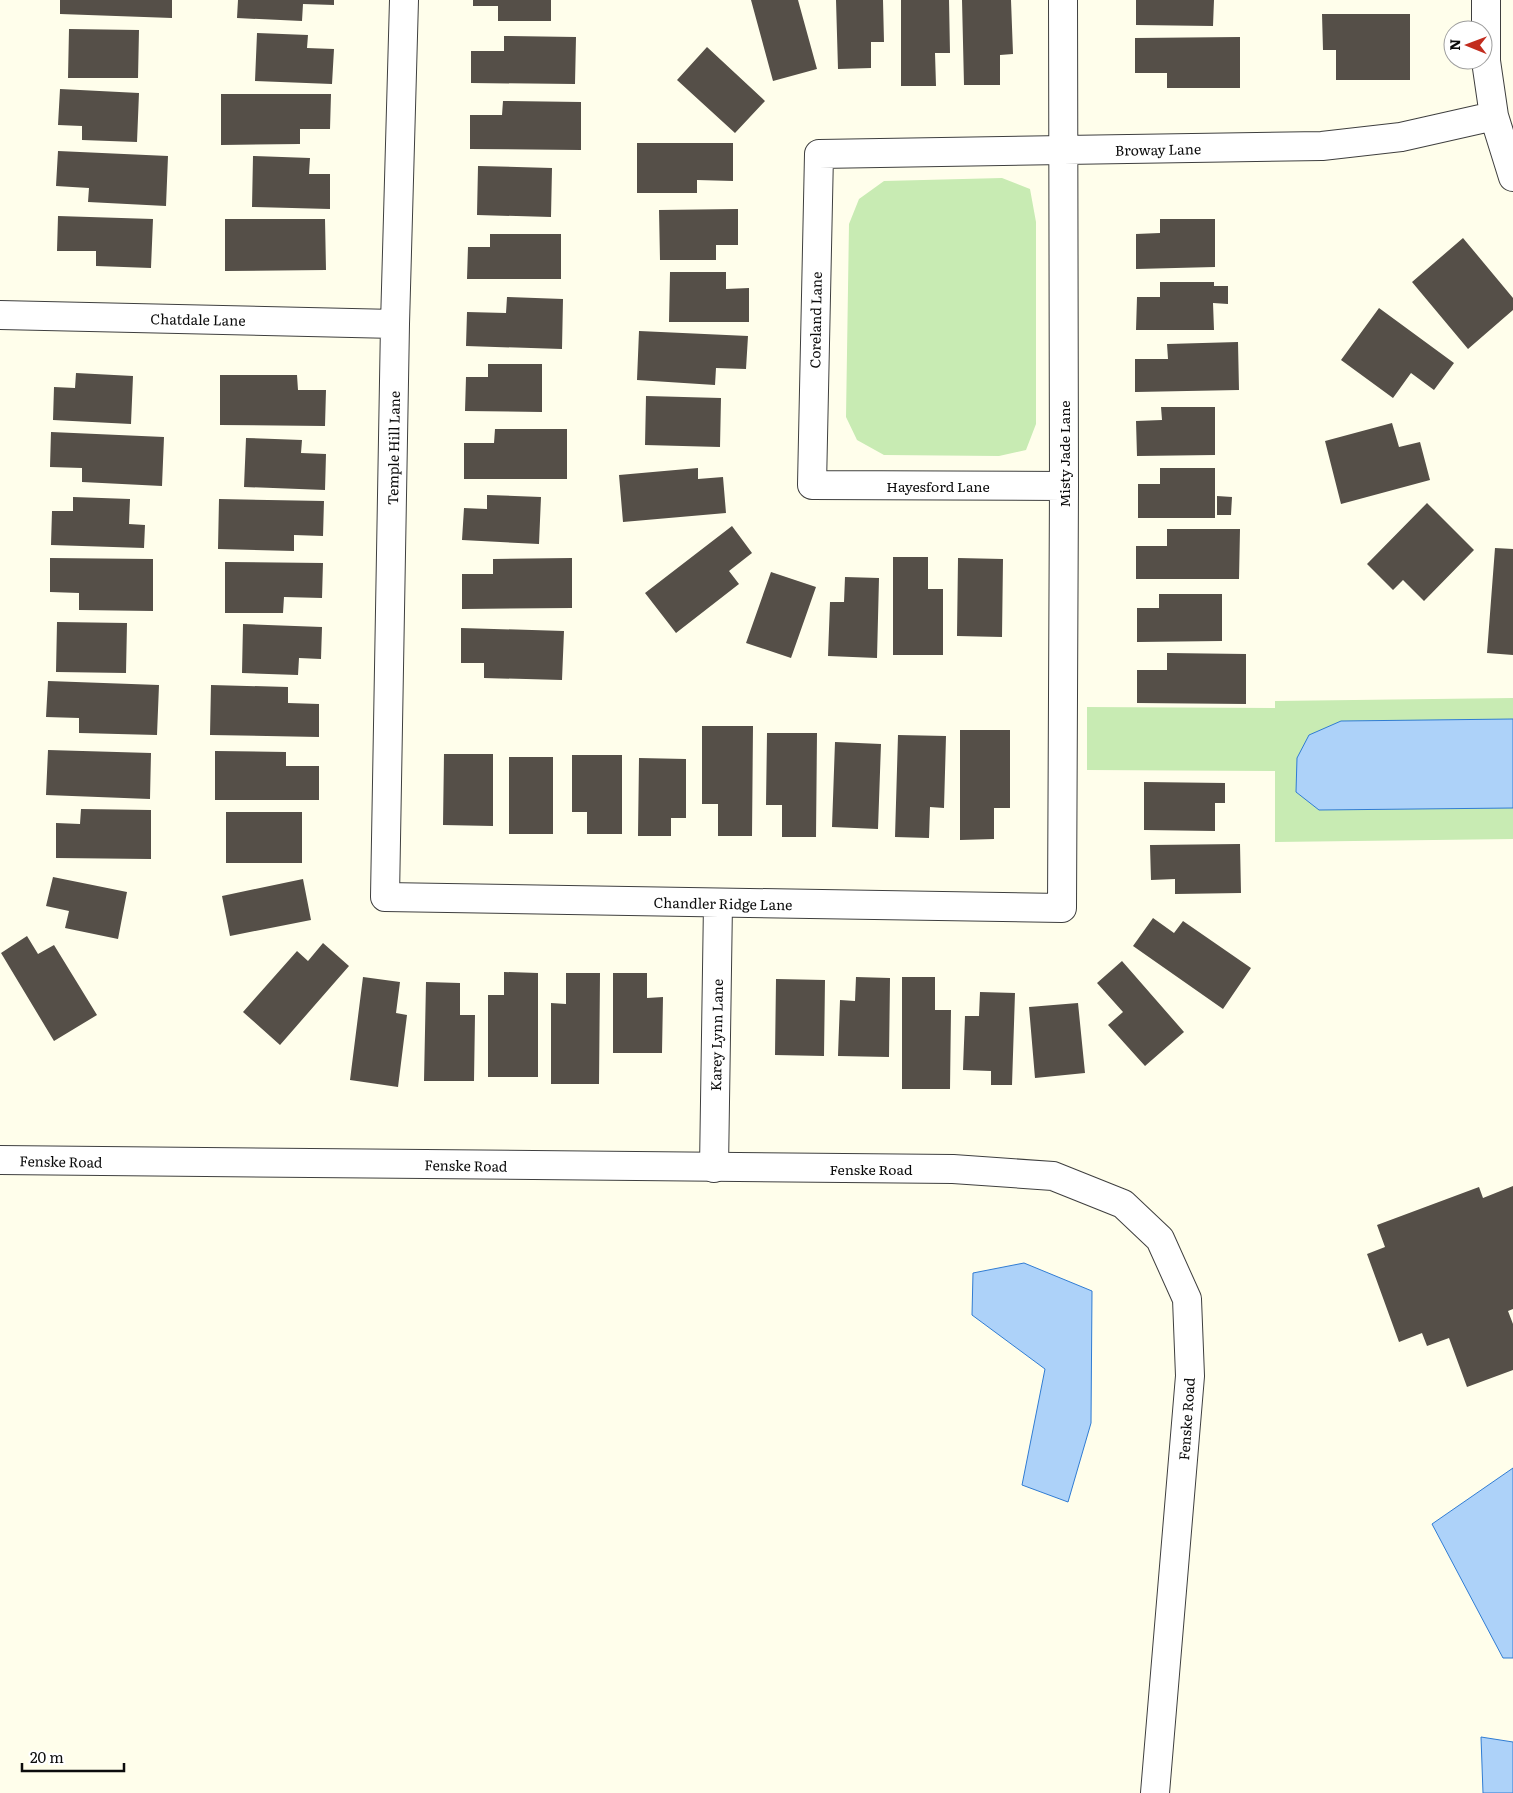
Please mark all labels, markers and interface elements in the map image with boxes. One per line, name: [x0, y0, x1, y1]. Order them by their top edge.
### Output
north arrow: [1443, 20, 1493, 70]
text: N: [1444, 38, 1464, 51]
street label: Broway Lane: [1115, 138, 1201, 160]
street label: Coreland Lane: [804, 271, 826, 369]
street label: Chatdale Lane: [150, 308, 246, 330]
street label: Temple Hill Lane: [382, 391, 404, 505]
street label: Misty Jade Lane: [1054, 400, 1074, 508]
street label: Hayesford Lane: [886, 476, 990, 496]
street label: Chandler Ridge Lane: [653, 892, 793, 914]
street label: Karey Lynn Lane: [705, 979, 727, 1091]
street label: Fenske Road: [19, 1150, 103, 1172]
street label: Fenske Road: [424, 1154, 508, 1176]
street label: Fenske Road: [829, 1159, 913, 1179]
street label: Fenske Road: [1173, 1376, 1199, 1461]
scale bar: [22, 1740, 125, 1772]
text: 20 m: [30, 1745, 64, 1768]

